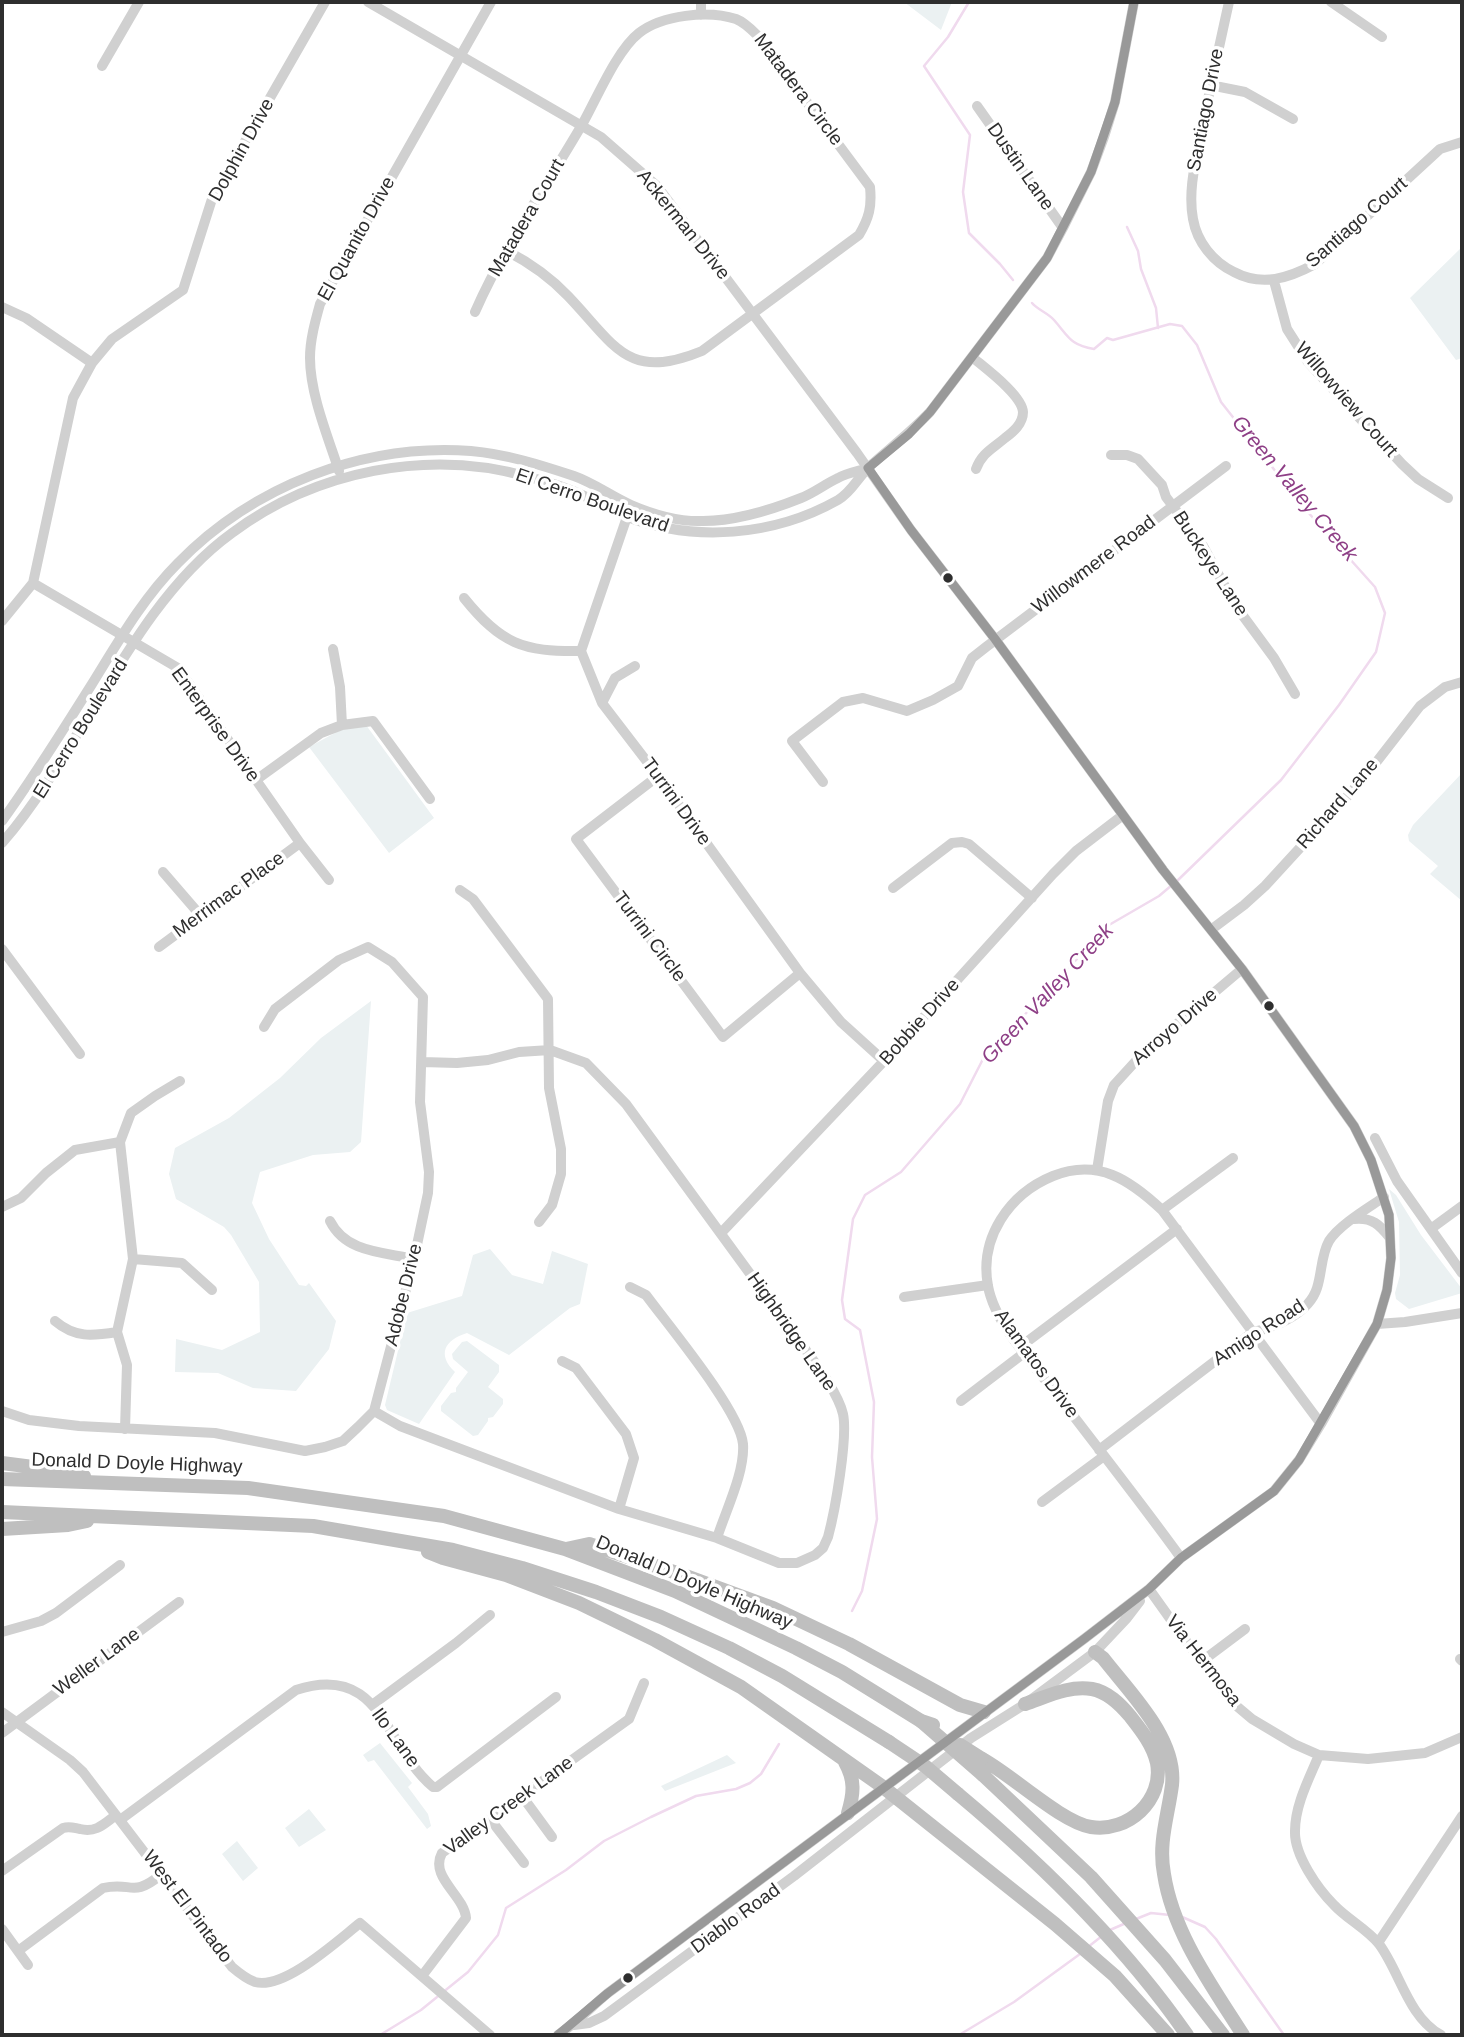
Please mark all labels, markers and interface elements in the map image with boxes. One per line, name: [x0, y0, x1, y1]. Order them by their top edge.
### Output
street label: Matadera Circle: [749, 30, 847, 150]
street label: Santiago Drive: [1183, 47, 1229, 173]
street label: Dolphin Drive: [204, 95, 280, 205]
street label: Dustin Lane: [982, 119, 1058, 215]
street label: Matadera Court: [484, 155, 570, 281]
street label: Ackerman Drive: [632, 165, 734, 285]
street label: El Quanito Drive: [313, 173, 401, 305]
street label: Santiago Court: [1302, 173, 1412, 273]
street label: Willowview Court: [1290, 338, 1402, 462]
water label: Green Valley Creek: [1226, 411, 1362, 567]
street label: El Cerro Boulevard: [512, 464, 672, 538]
street label: Buckeye Lane: [1168, 507, 1252, 621]
street label: Willowmere Road: [1028, 511, 1160, 619]
unlabelled marker: [941, 571, 955, 585]
street label: El Cerro Boulevard: [29, 655, 133, 803]
street label: Enterprise Drive: [166, 663, 264, 787]
street label: Turrini Drive: [637, 754, 715, 850]
street label: Richard Lane: [1292, 754, 1384, 854]
street label: Merrimac Place: [169, 847, 289, 943]
street label: Turrini Circle: [608, 887, 690, 987]
water label: Green Valley Creek: [977, 919, 1119, 1069]
street label: Bobbie Drive: [875, 974, 965, 1070]
street label: Arroyo Drive: [1128, 984, 1222, 1070]
unlabelled marker: [1262, 999, 1276, 1013]
street label: Adobe Drive: [380, 1242, 428, 1348]
street label: Highbridge Lane: [742, 1268, 840, 1396]
street label: Amigo Road: [1209, 1295, 1309, 1371]
street label: Alamatos Drive: [989, 1305, 1083, 1423]
street label: Donald D Doyle Highway: [31, 1449, 243, 1479]
street label: Donald D Doyle Highway: [592, 1531, 796, 1635]
street label: Via Hermosa: [1160, 1611, 1246, 1711]
street label: Weller Lane: [49, 1623, 145, 1701]
street label: Ilo Lane: [366, 1704, 424, 1772]
street label: Valley Creek Lane: [440, 1752, 578, 1860]
street label: West El Pintado: [137, 1846, 237, 1968]
street label: Diablo Road: [687, 1879, 785, 1959]
unlabelled marker: [621, 1971, 635, 1985]

